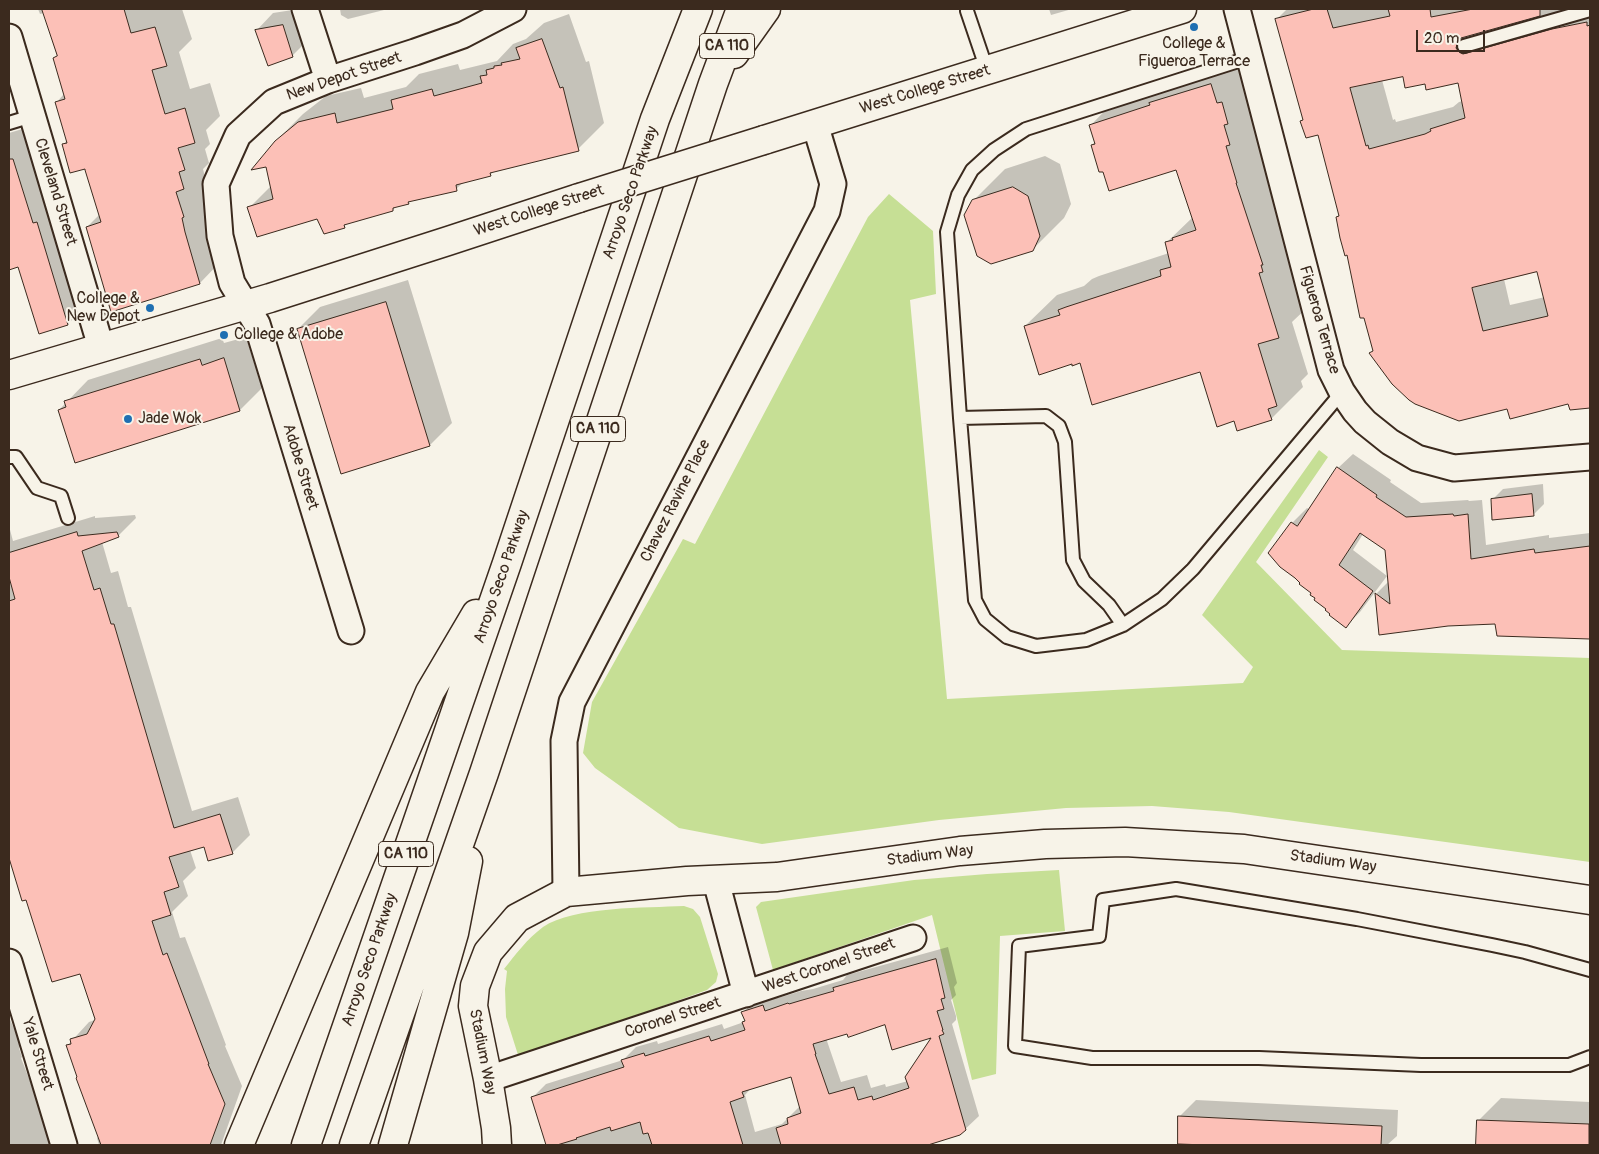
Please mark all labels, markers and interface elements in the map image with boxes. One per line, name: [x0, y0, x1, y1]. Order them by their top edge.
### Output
scale bar: [1419, 20, 1488, 52]
marker: College & Figueroa Terrace: [1188, 21, 1200, 33]
text: 20 m: [1424, 29, 1459, 48]
road number: CA 110: [700, 34, 754, 58]
place label: College & Figueroa Terrace: [1138, 34, 1250, 72]
street label: New Depot Street: [284, 48, 404, 106]
street label: West College Street: [857, 61, 993, 119]
street label: Arroyo Seco Parkway: [599, 124, 663, 262]
street label: Cleveland Street: [30, 136, 80, 248]
street label: West College Street: [472, 181, 606, 241]
street label: Figueroa Terrace: [1294, 264, 1344, 376]
place label: College & New Depot: [67, 289, 140, 327]
marker: College & New Depot: [144, 302, 156, 314]
place label: College & Adobe: [234, 325, 343, 345]
marker: College & Adobe: [218, 329, 230, 341]
place label: Jade Wok: [138, 409, 201, 429]
marker: Jade Wok: [122, 413, 134, 425]
road number: CA 110: [570, 416, 626, 442]
street label: Adobe Street: [278, 422, 322, 512]
street label: Chavez Ravine Place: [637, 437, 715, 565]
street label: Arroyo Seco Parkway: [470, 508, 534, 646]
street label: Stadium Way: [886, 841, 974, 871]
road number: CA 110: [378, 842, 434, 866]
street label: Stadium Way: [1289, 846, 1377, 878]
street label: Arroyo Seco Parkway: [338, 891, 402, 1029]
street label: West Coronel Street: [760, 934, 898, 998]
street label: Coronel Street: [623, 993, 723, 1043]
street label: Stadium Way: [464, 1007, 500, 1097]
street label: Yale Street: [17, 1015, 57, 1093]

